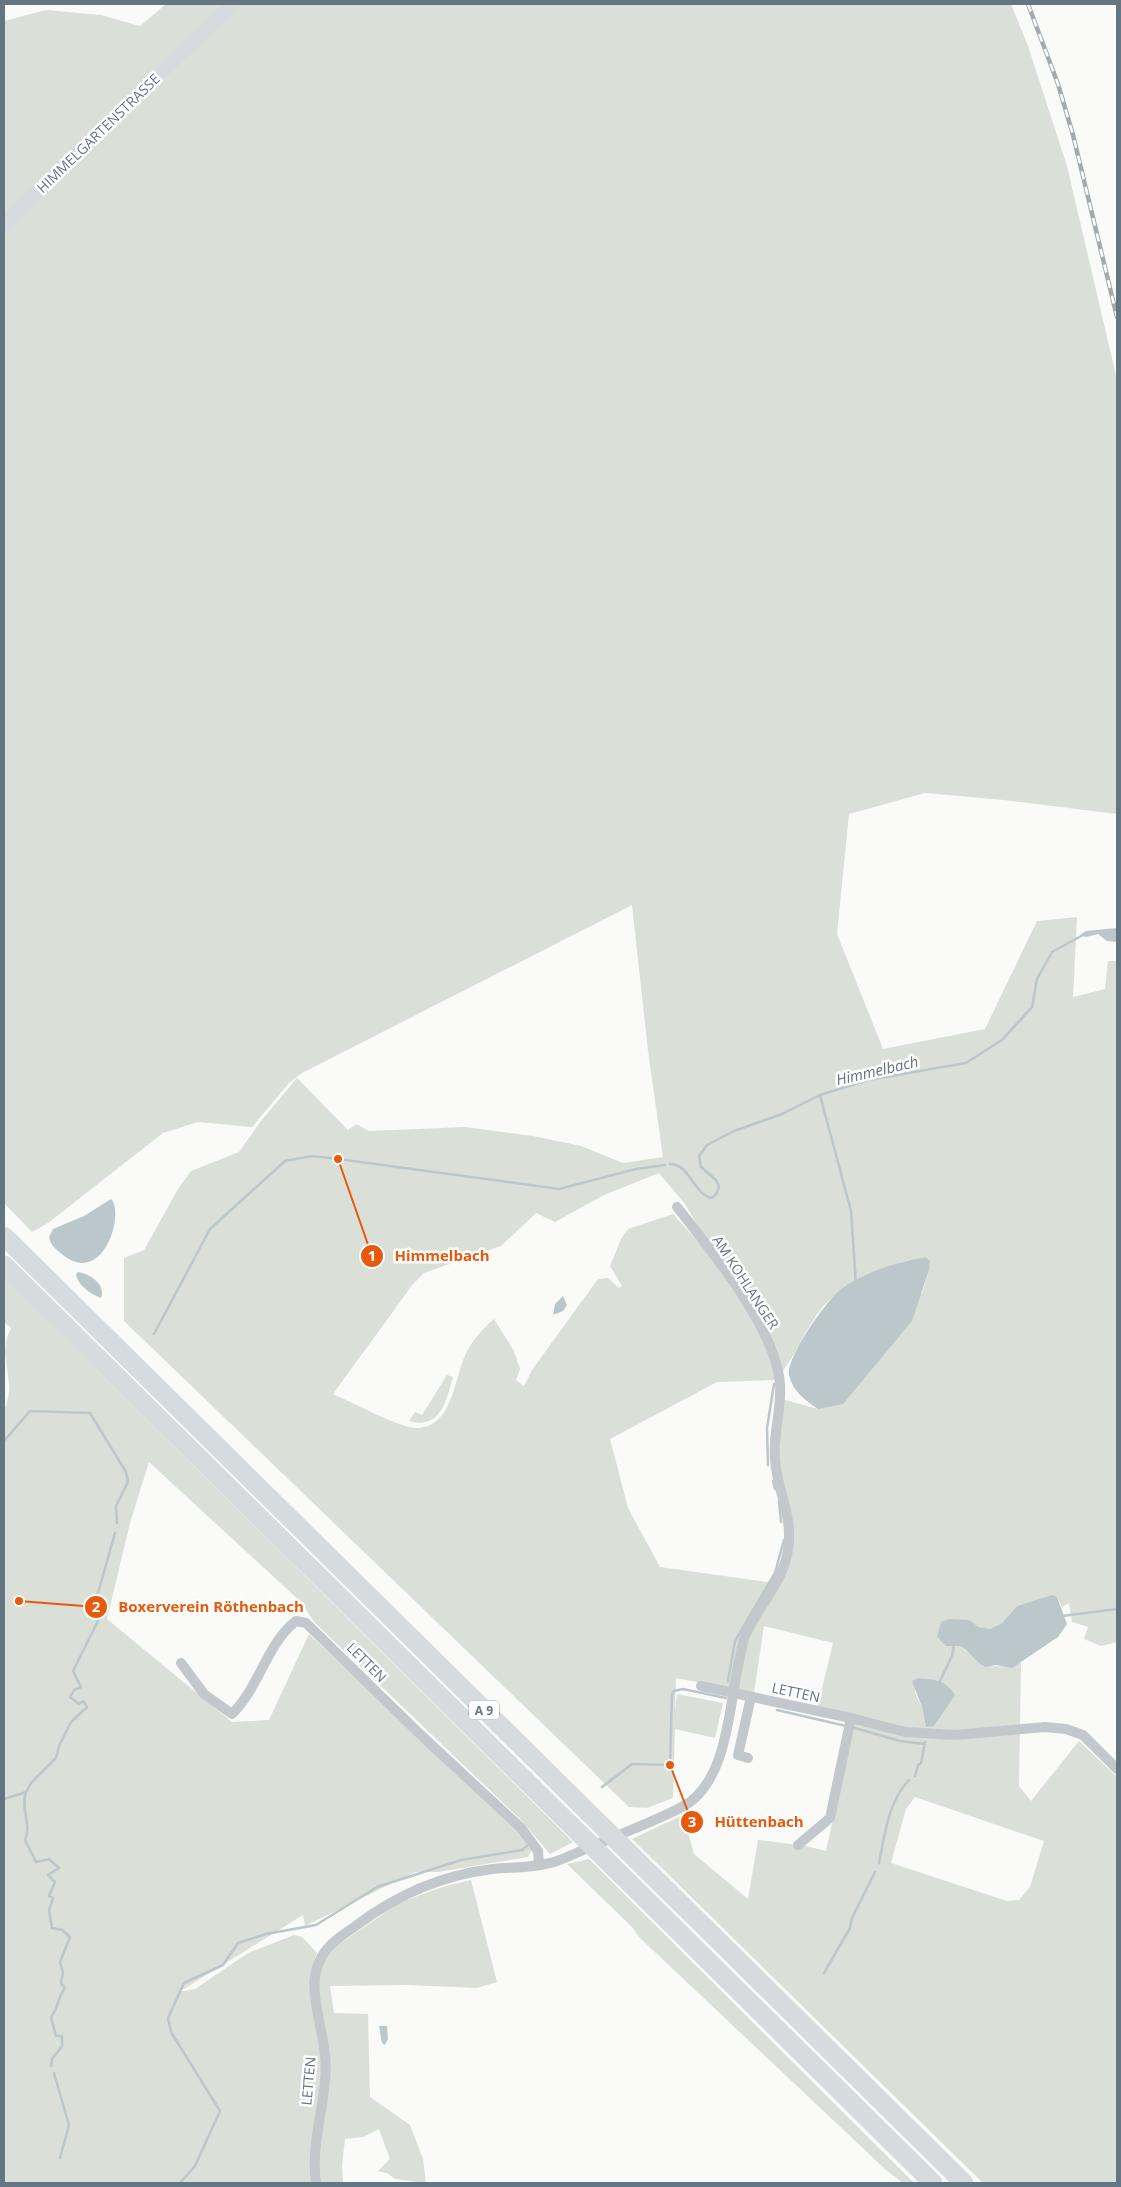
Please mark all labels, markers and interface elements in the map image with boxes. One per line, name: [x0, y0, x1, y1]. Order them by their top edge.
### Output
street label: HIMMELGARTENSTRASSE: [32, 69, 164, 197]
water label: Himmelbach: [834, 1051, 920, 1089]
street label: AM KOHLANGER: [709, 1231, 784, 1333]
callout: Himmelbach: [359, 1241, 499, 1271]
text: 1: [368, 1245, 376, 1265]
text: Himmelbach: [394, 1245, 490, 1265]
callout: Boxerverein Röthenbach: [84, 1592, 314, 1622]
text: 2: [92, 1596, 101, 1616]
text: Boxerverein Röthenbach: [118, 1596, 304, 1616]
street label: LETTEN: [343, 1638, 391, 1686]
street label: LETTEN: [770, 1678, 822, 1706]
road number: A 9: [469, 1700, 499, 1720]
callout: Hüttenbach: [679, 1807, 813, 1837]
text: 3: [688, 1811, 696, 1831]
text: Hüttenbach: [714, 1811, 804, 1831]
street label: LETTEN: [296, 2056, 320, 2106]

